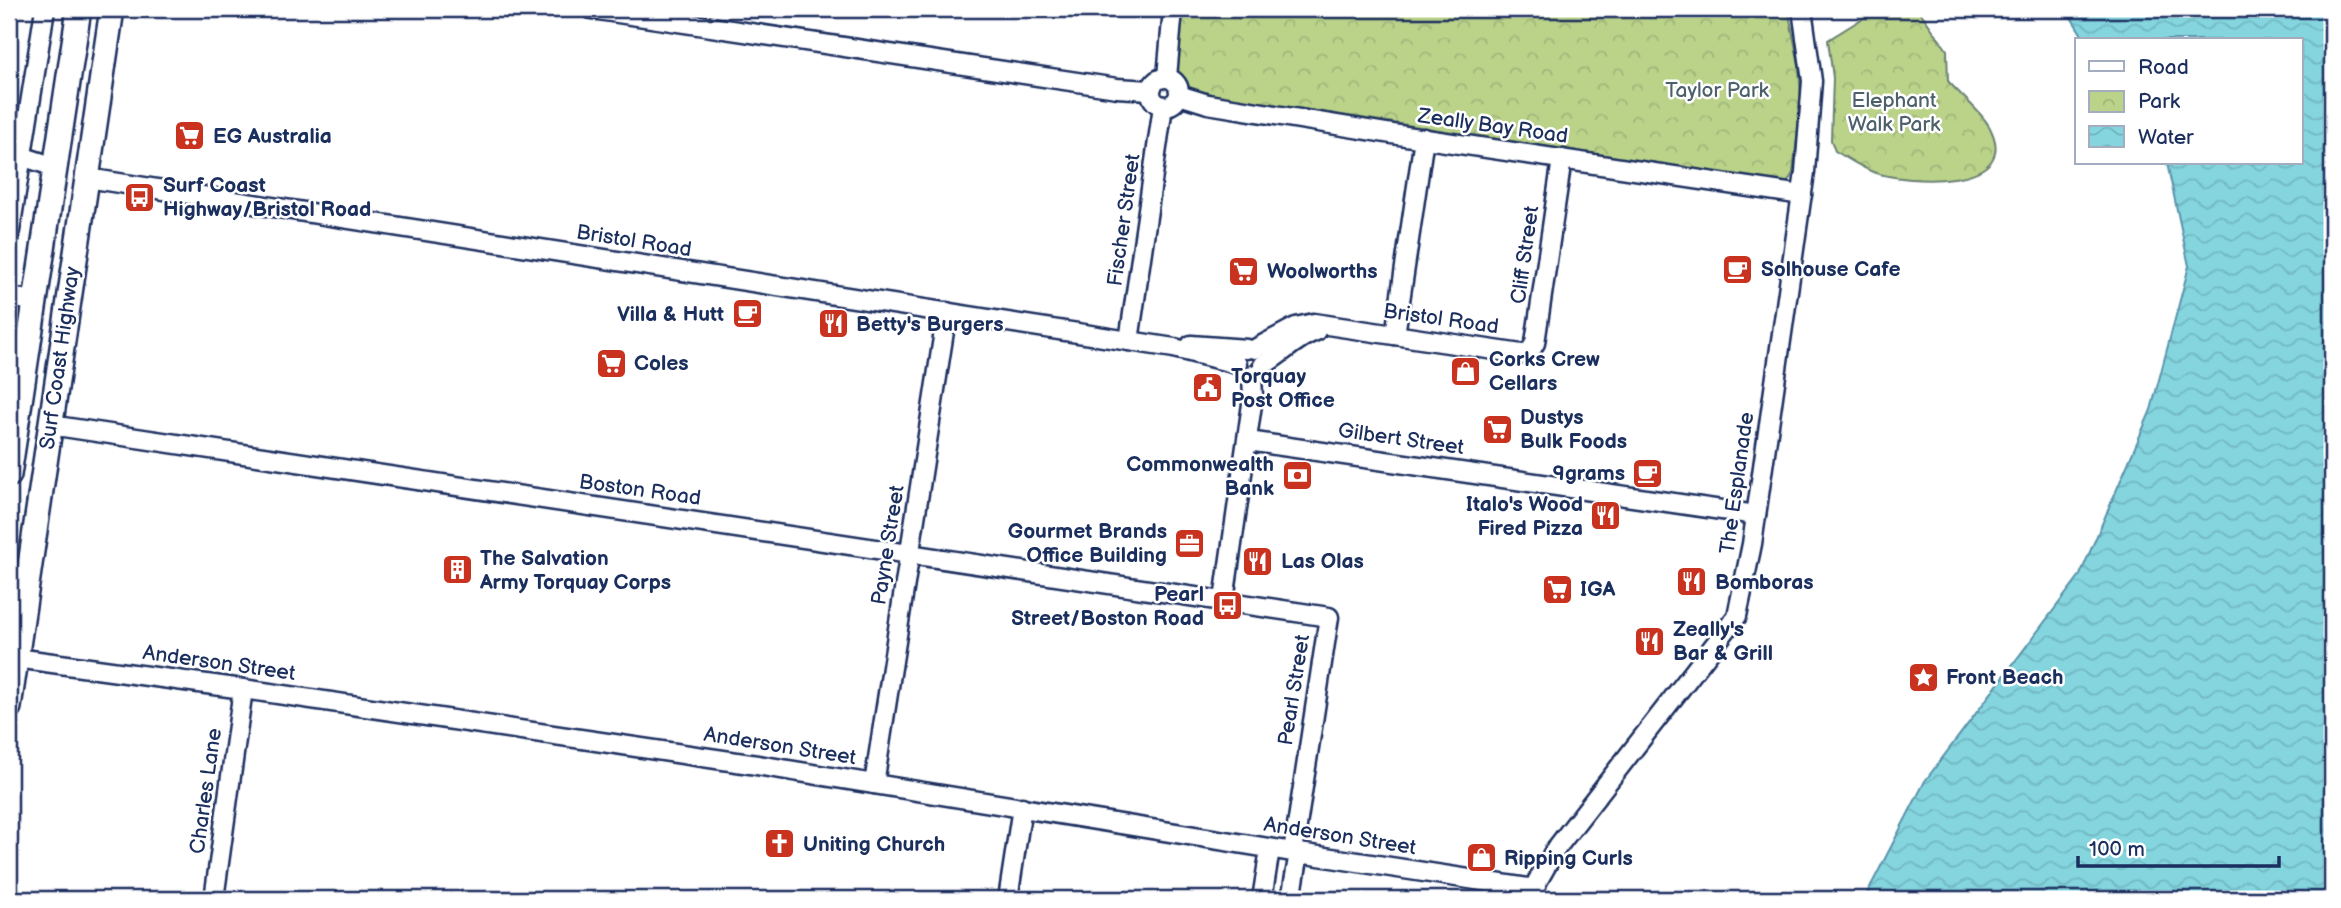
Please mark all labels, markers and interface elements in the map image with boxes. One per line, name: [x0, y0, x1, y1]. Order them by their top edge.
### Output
legend: [2075, 38, 2302, 164]
text: Road: [2138, 55, 2189, 80]
park label: Taylor Park: [1665, 78, 1770, 103]
park label: Elephant Walk Park: [1848, 88, 1941, 137]
text: Park: [2138, 89, 2181, 114]
street label: Zeally Bay Road: [1415, 103, 1570, 149]
supermarket icon: EG Australia: [173, 119, 207, 153]
place label: EG Australia: [213, 124, 332, 149]
text: Water: [2138, 125, 2194, 150]
street label: Fischer Street: [1102, 152, 1146, 288]
place label: Surf Coast Highway/Bristol Road: [163, 173, 371, 222]
bus stop icon: Surf Coast Highway/Bristol Road: [123, 180, 157, 214]
street label: Cliff Street: [1506, 204, 1544, 306]
street label: Bristol Road: [575, 220, 693, 262]
cafe icon: Solhouse Cafe: [1721, 252, 1755, 286]
supermarket icon: Woolworths: [1227, 254, 1261, 288]
place label: Solhouse Cafe: [1761, 257, 1901, 282]
place label: Woolworths: [1267, 259, 1378, 284]
street label: Surf Coast Highway: [35, 264, 85, 451]
cafe icon: Villa & Hutt: [730, 297, 764, 331]
street label: Bristol Road: [1382, 299, 1500, 339]
place label: Villa & Hutt: [617, 302, 724, 327]
restaurant icon: Betty's Burgers: [816, 307, 850, 341]
place label: Betty's Burgers: [856, 312, 1004, 337]
supermarket icon: Coles: [594, 346, 628, 380]
place label: Corks Crew Cellars: [1489, 347, 1600, 396]
place label: Coles: [634, 351, 689, 376]
shop icon: Corks Crew Cellars: [1449, 354, 1483, 388]
place label: Torquay Post Office: [1231, 364, 1335, 413]
public building icon: Torquay Post Office: [1191, 371, 1225, 405]
place label: Dustys Bulk Foods: [1520, 405, 1627, 454]
street label: The Esplanade: [1715, 411, 1759, 555]
supermarket icon: Dustys Bulk Foods: [1480, 412, 1514, 446]
street label: Gilbert Street: [1336, 418, 1466, 460]
place label: Commonwealth Bank: [1126, 452, 1274, 501]
cafe icon: 9grams: [1631, 456, 1665, 490]
bank icon: Commonwealth Bank: [1280, 459, 1314, 493]
place label: 9grams: [1553, 461, 1625, 486]
street label: Boston Road: [577, 469, 703, 511]
street label: Payne Street: [866, 483, 910, 607]
place label: Italo's Wood Fired Pizza: [1466, 492, 1583, 541]
restaurant icon: Italo's Wood Fired Pizza: [1589, 499, 1623, 533]
place label: Gourmet Brands Office Building: [1008, 519, 1167, 568]
office icon: Gourmet Brands Office Building: [1173, 526, 1207, 560]
restaurant icon: Las Olas: [1241, 544, 1275, 578]
place label: The Salvation Army Torquay Corps: [479, 546, 671, 595]
place label: Las Olas: [1281, 549, 1364, 574]
building icon: The Salvation Army Torquay Corps: [440, 553, 474, 587]
restaurant icon: Bomboras: [1675, 565, 1709, 599]
place label: Bomboras: [1715, 570, 1814, 595]
supermarket icon: IGA: [1540, 572, 1574, 606]
place label: IGA: [1580, 577, 1616, 602]
place label: Pearl Street/Boston Road: [1011, 582, 1204, 631]
bus stop icon: Pearl Street/Boston Road: [1210, 589, 1244, 623]
place label: Zeally's Bar & Grill: [1673, 617, 1773, 666]
restaurant icon: Zeally's Bar & Grill: [1633, 624, 1667, 658]
street label: Pearl Street: [1273, 632, 1315, 747]
street label: Anderson Street: [141, 640, 297, 686]
place icon: Front Beach: [1906, 660, 1940, 694]
place label: Front Beach: [1946, 665, 2064, 690]
street label: Anderson Street: [702, 722, 858, 770]
street label: Charles Lane: [185, 727, 227, 855]
street label: Anderson Street: [1262, 812, 1418, 860]
scale bar: [2078, 824, 2280, 868]
church icon: Uniting Church: [763, 827, 797, 861]
place label: Uniting Church: [803, 832, 945, 857]
text: 100 m: [2089, 837, 2145, 862]
shop icon: Ripping Curls: [1464, 841, 1498, 875]
place label: Ripping Curls: [1504, 846, 1633, 871]

